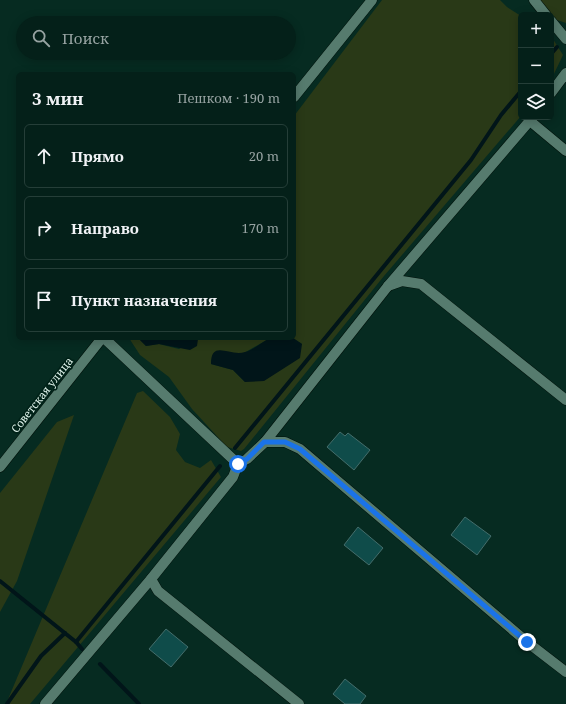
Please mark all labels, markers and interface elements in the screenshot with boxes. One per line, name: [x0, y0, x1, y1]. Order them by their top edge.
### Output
map controls: [518, 12, 554, 120]
button: +: [518, 12, 554, 48]
search box: [16, 16, 296, 60]
icon: search: [30, 27, 52, 49]
text: Поиск: [62, 28, 109, 48]
button: −: [518, 48, 554, 84]
button: layers: [518, 84, 554, 120]
text: 3 мин: [32, 87, 84, 110]
text: Пешком · 190 m: [177, 89, 280, 107]
icon: ahead: [33, 145, 55, 167]
text: Прямо: [71, 146, 124, 166]
text: 20 m: [249, 147, 279, 165]
icon: right: [33, 217, 55, 239]
text: Направо: [71, 218, 139, 238]
text: 170 m: [242, 219, 279, 237]
icon: arrive: [33, 289, 55, 311]
text: Пункт назначения: [71, 290, 217, 310]
street label: Советская улица: [7, 354, 76, 436]
route start: [229, 455, 247, 473]
route end: [518, 633, 536, 651]

